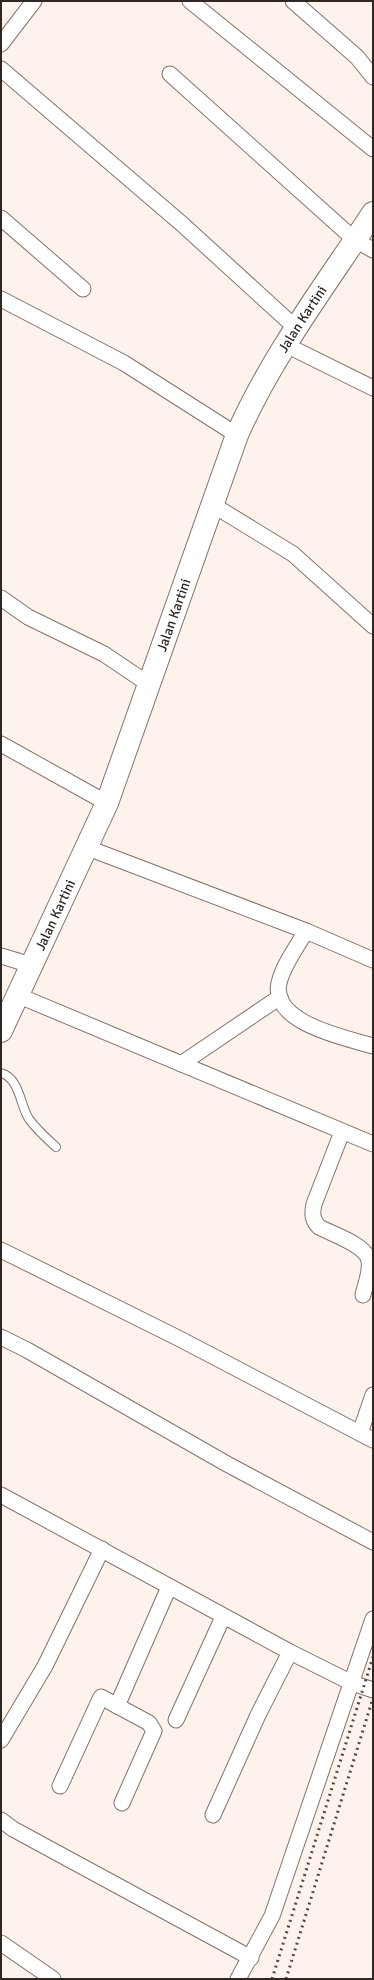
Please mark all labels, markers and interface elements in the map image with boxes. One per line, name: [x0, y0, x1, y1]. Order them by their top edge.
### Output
street label: Jalan Kartini: [274, 282, 330, 355]
street label: Jalan Kartini: [153, 576, 194, 654]
street label: Jalan Kartini: [31, 877, 79, 953]

